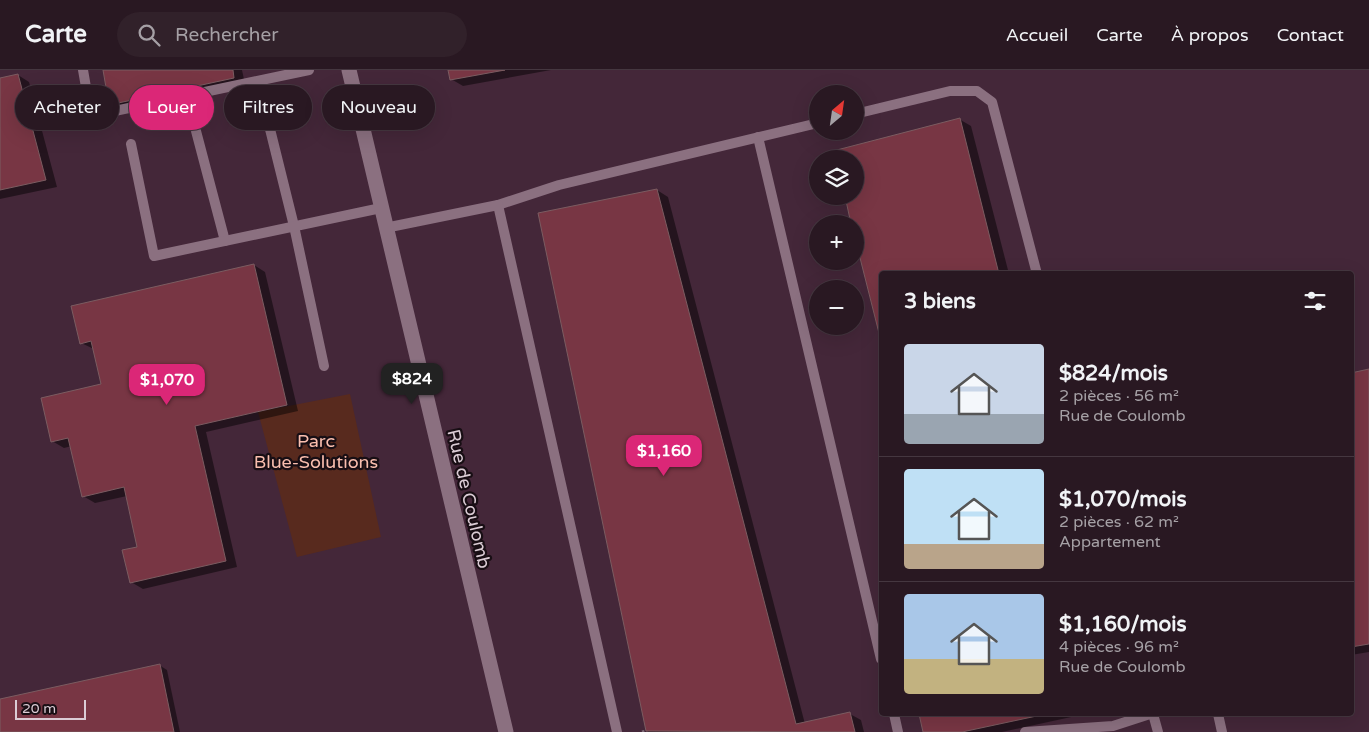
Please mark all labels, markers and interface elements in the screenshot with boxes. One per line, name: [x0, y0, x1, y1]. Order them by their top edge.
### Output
search box: [117, 12, 467, 57]
text: Carte: [25, 20, 87, 49]
icon: search: [135, 21, 163, 49]
text: Rechercher: [175, 24, 278, 46]
text: Accueil: [1006, 24, 1068, 46]
text: Carte: [1096, 24, 1143, 46]
text: À propos: [1171, 24, 1249, 46]
text: Contact: [1277, 24, 1344, 46]
chip: Acheter: [15, 85, 119, 130]
chip: Louer: [129, 85, 214, 130]
chip: Filtres: [224, 85, 312, 130]
chip: Nouveau: [322, 85, 435, 130]
north arrow: [809, 85, 864, 140]
map controls: [809, 85, 864, 335]
button: layers: [809, 150, 864, 205]
button: +: [809, 215, 864, 270]
button: −: [809, 280, 864, 335]
icon: filters: [1301, 287, 1329, 315]
text: 3 biens: [904, 289, 976, 314]
text: $824/mois: [1059, 361, 1168, 386]
pin: $824: [382, 362, 442, 405]
pin: $1,070: [126, 364, 208, 406]
icon: home: [944, 364, 1004, 424]
text: $824: [392, 369, 432, 389]
text: $1,070: [140, 370, 194, 390]
text: 2 pièces · 56 m²: [1059, 386, 1179, 406]
text: Rue de Coulomb: [1059, 406, 1186, 426]
street label: Rue de Coulomb: [442, 427, 496, 571]
park label: Parc Blue-Solutions: [254, 430, 378, 473]
pin: $1,160: [623, 434, 705, 477]
text: $1,160: [637, 441, 691, 461]
text: $1,070/mois: [1059, 487, 1187, 512]
icon: home: [944, 489, 1004, 549]
text: 2 pièces · 62 m²: [1059, 512, 1179, 532]
text: Appartement: [1059, 532, 1161, 552]
text: $1,160/mois: [1059, 612, 1187, 637]
icon: home: [944, 614, 1004, 674]
text: 4 pièces · 96 m²: [1059, 637, 1179, 657]
text: Rue de Coulomb: [1059, 657, 1186, 677]
scale bar: [15, 697, 86, 720]
text: 20 m: [22, 700, 56, 717]

